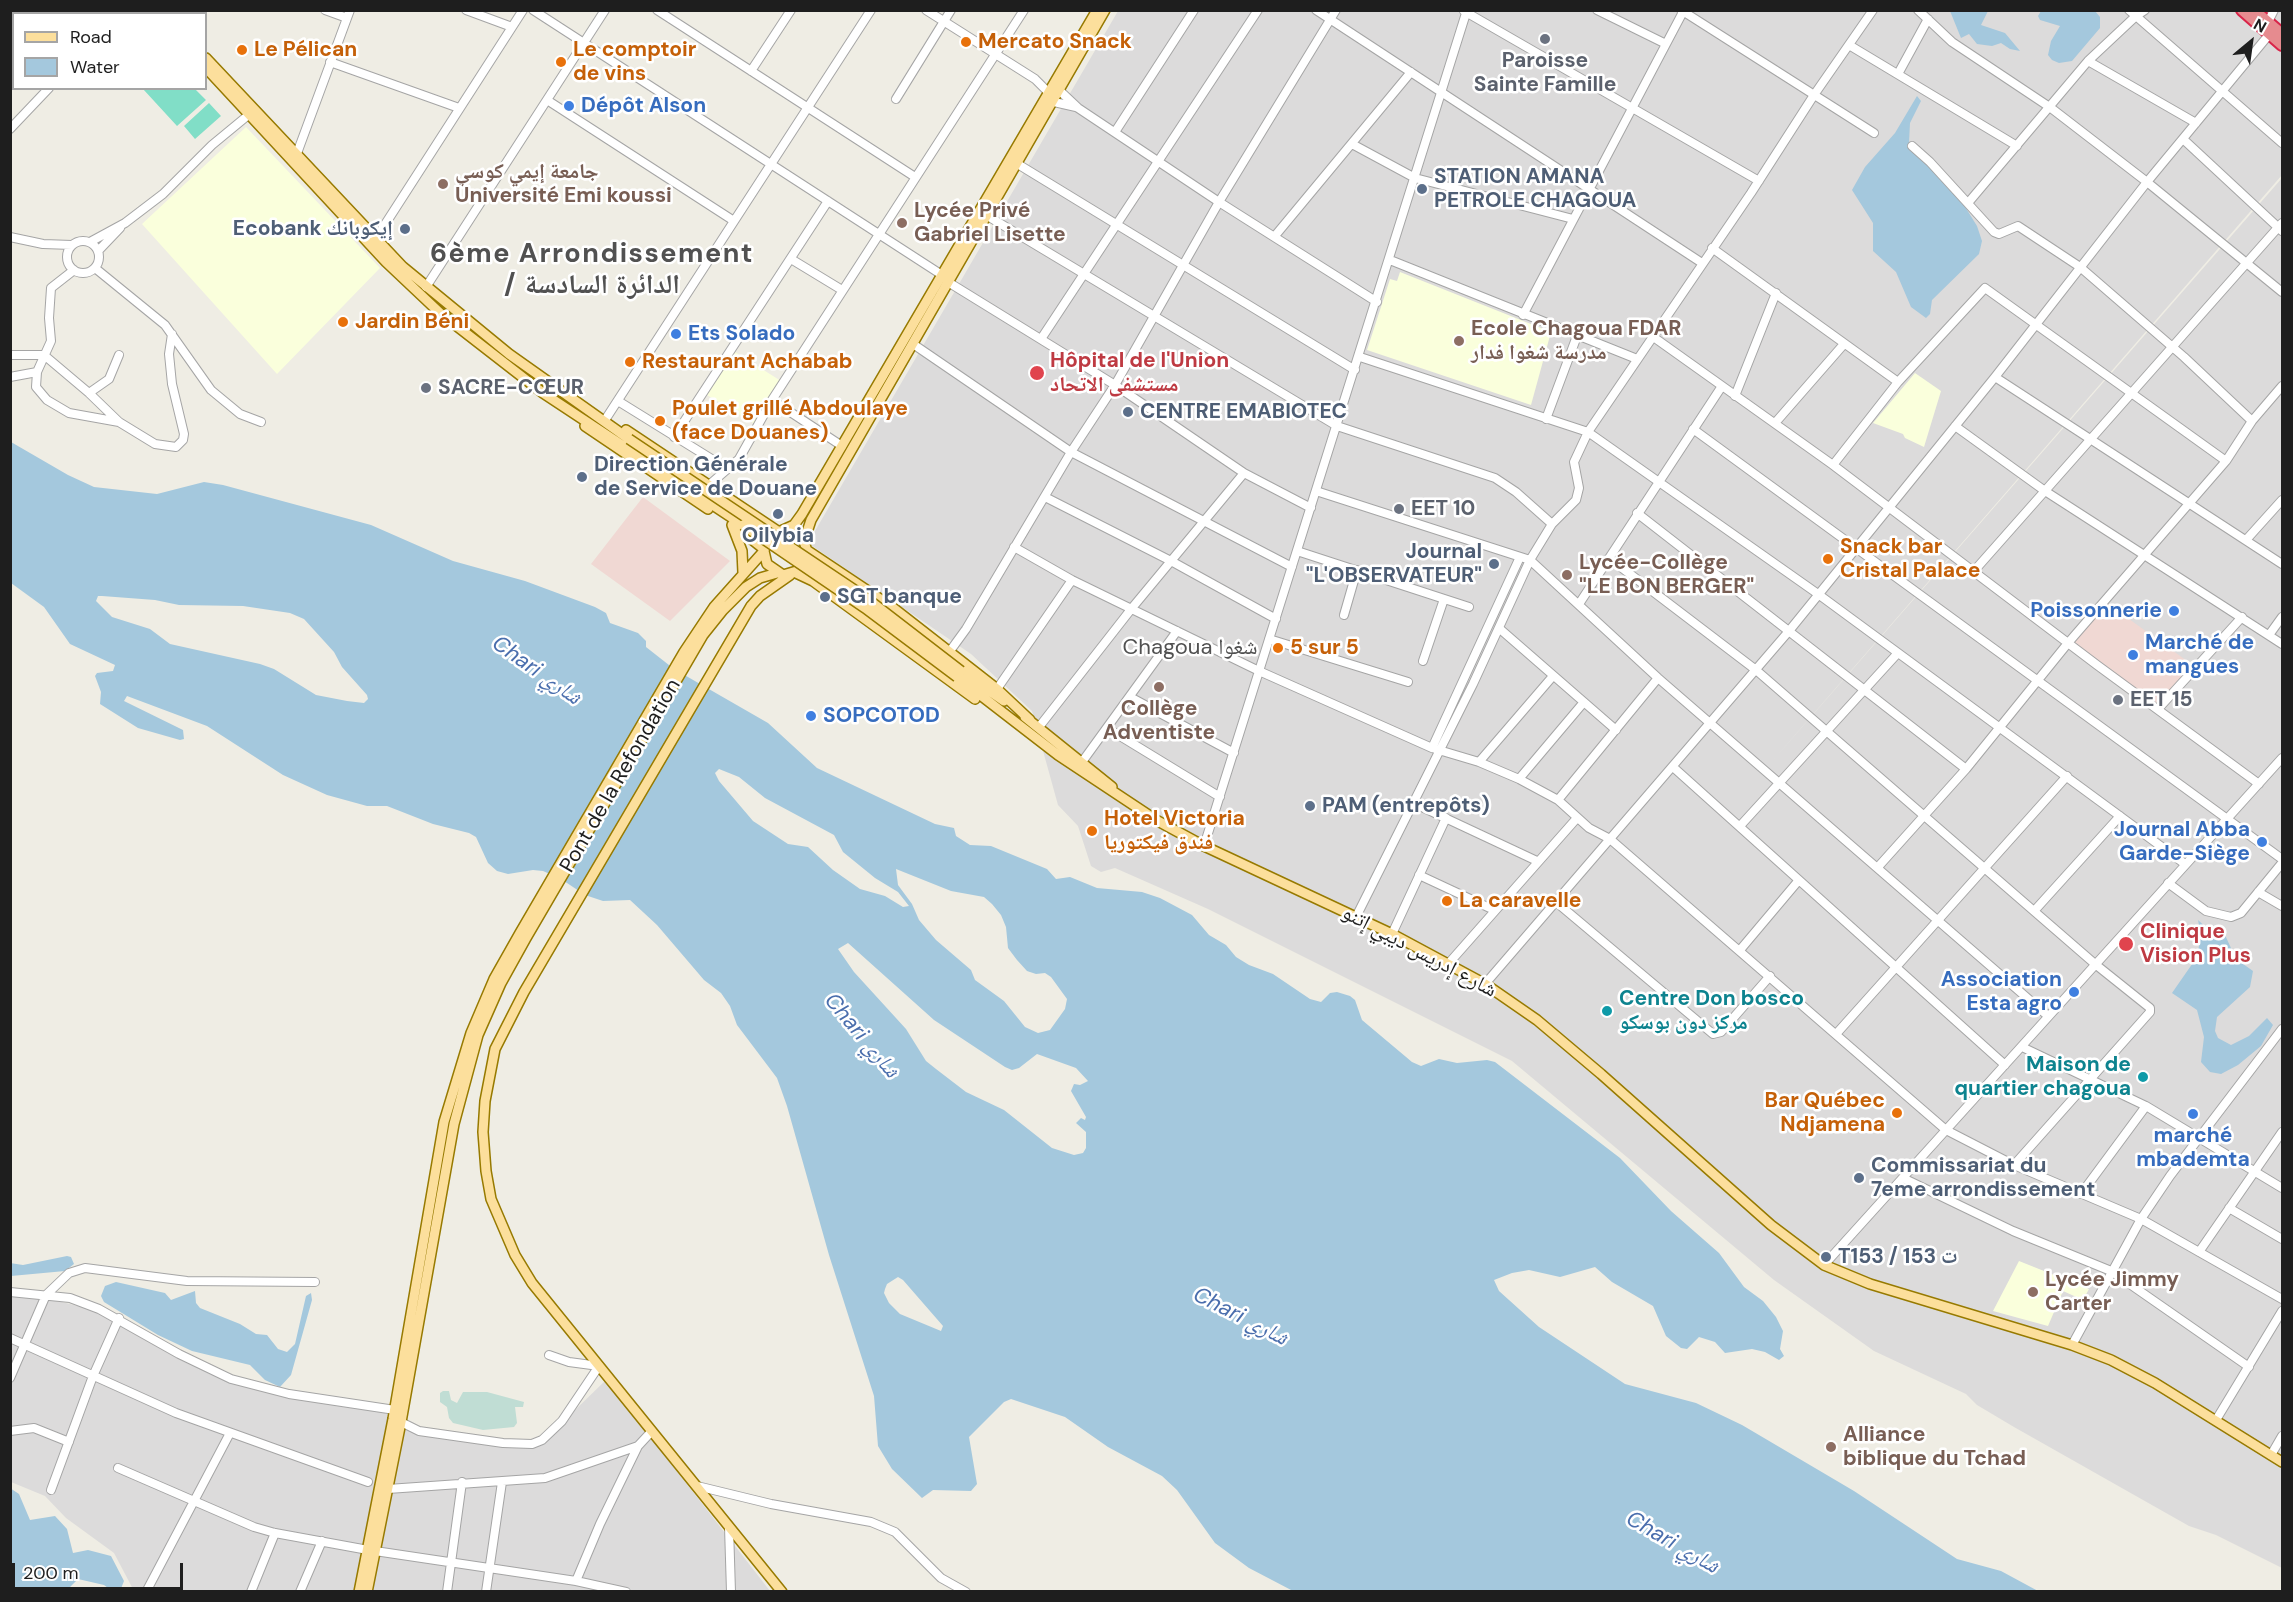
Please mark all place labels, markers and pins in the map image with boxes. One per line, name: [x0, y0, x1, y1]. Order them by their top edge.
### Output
place label: Mercato Snack: [978, 29, 1132, 55]
marker: Paroisse Sainte Famille: [1538, 32, 1552, 46]
marker: Mercato Snack: [959, 35, 973, 49]
place label: Le Pélican: [254, 37, 357, 63]
place label: Le comptoir de vins: [573, 37, 696, 87]
marker: Le Pélican: [235, 43, 249, 57]
place label: Paroisse Sainte Famille: [1474, 48, 1616, 98]
marker: Le comptoir de vins: [554, 55, 568, 69]
place label: Dépôt Alson: [581, 93, 706, 119]
marker: Dépôt Alson: [562, 99, 576, 113]
place label: جامعة إيمي كوسي Université Emi koussi: [455, 159, 672, 209]
place label: STATION AMANA PETROLE CHAGOUA: [1434, 164, 1636, 214]
marker: جامعة إيمي كوسي Université Emi koussi: [436, 177, 450, 191]
marker: STATION AMANA PETROLE CHAGOUA: [1415, 182, 1429, 196]
place label: Lycée Privé Gabriel Lisette: [914, 198, 1066, 248]
place label: Ecobank إيكوبانك: [233, 216, 393, 242]
marker: Lycée Privé Gabriel Lisette: [895, 216, 909, 230]
marker: Ecobank إيكوبانك: [398, 222, 412, 236]
place label: Jardin Béni: [355, 309, 469, 335]
marker: Jardin Béni: [336, 315, 350, 329]
place label: Ecole Chagoua FDAR مدرسة شغوا فدار: [1471, 316, 1682, 366]
place label: Ets Solado: [688, 321, 795, 347]
marker: Ets Solado: [669, 327, 683, 341]
marker: Ecole Chagoua FDAR مدرسة شغوا فدار: [1452, 334, 1466, 348]
place label: Hôpital de l'Union مستشفى الاتحاد: [1050, 348, 1229, 398]
place label: Restaurant Achabab: [642, 349, 853, 375]
marker: Restaurant Achabab: [623, 355, 637, 369]
marker: Hôpital de l'Union مستشفى الاتحاد: [1028, 364, 1046, 382]
place label: SACRE-CŒUR: [438, 375, 584, 401]
marker: SACRE-CŒUR: [419, 381, 433, 395]
place label: Poulet grillé Abdoulaye (face Douanes): [672, 396, 908, 446]
place label: CENTRE EMABIOTEC: [1140, 399, 1347, 425]
marker: CENTRE EMABIOTEC: [1121, 405, 1135, 419]
marker: Poulet grillé Abdoulaye (face Douanes): [653, 414, 667, 428]
place label: Direction Générale de Service de Douane: [594, 452, 817, 502]
marker: Direction Générale de Service de Douane: [575, 470, 589, 484]
place label: EET 10: [1411, 496, 1475, 522]
marker: EET 10: [1392, 502, 1406, 516]
marker: Oilybia: [771, 507, 785, 521]
place label: Oilybia: [742, 523, 814, 549]
place label: Snack bar Cristal Palace: [1840, 534, 1980, 584]
place label: Journal "L'OBSERVATEUR": [1306, 539, 1482, 589]
place label: Lycée-Collège "LE BON BERGER": [1579, 550, 1754, 600]
marker: Snack bar Cristal Palace: [1821, 552, 1835, 566]
marker: Journal "L'OBSERVATEUR": [1487, 557, 1501, 571]
marker: Lycée-Collège "LE BON BERGER": [1560, 568, 1574, 582]
place label: SGT banque: [837, 584, 962, 610]
marker: SGT banque: [818, 590, 832, 604]
place label: Poissonnerie: [2030, 598, 2162, 624]
marker: Poissonnerie: [2167, 604, 2181, 618]
place label: Marché de mangues: [2145, 630, 2254, 680]
place label: 5 sur 5: [1290, 635, 1359, 661]
marker: 5 sur 5: [1271, 641, 1285, 655]
marker: Marché de mangues: [2126, 648, 2140, 662]
marker: Collège Adventiste: [1152, 680, 1166, 694]
place label: EET 15: [2130, 687, 2193, 713]
marker: EET 15: [2111, 693, 2125, 707]
place label: Collège Adventiste: [1103, 696, 1215, 746]
place label: SOPCOTOD: [823, 703, 940, 729]
marker: SOPCOTOD: [804, 709, 818, 723]
place label: PAM (entrepôts): [1322, 793, 1490, 819]
marker: PAM (entrepôts): [1303, 799, 1317, 813]
place label: Hotel Victoria فندق فيكتوريا: [1104, 806, 1245, 856]
place label: Journal Abba Garde-Siège: [2114, 817, 2250, 867]
marker: Hotel Victoria فندق فيكتوريا: [1085, 824, 1099, 838]
marker: Journal Abba Garde-Siège: [2255, 835, 2269, 849]
place label: La caravelle: [1459, 888, 1581, 914]
marker: La caravelle: [1440, 894, 1454, 908]
place label: Clinique Vision Plus: [2140, 919, 2251, 969]
marker: Clinique Vision Plus: [2117, 935, 2135, 953]
place label: Association Esta agro: [1941, 967, 2062, 1017]
marker: Association Esta agro: [2067, 985, 2081, 999]
place label: Centre Don bosco مركز دون بوسكو: [1619, 986, 1804, 1036]
marker: Centre Don bosco مركز دون بوسكو: [1600, 1004, 1614, 1018]
place label: Maison de quartier chagoua: [1954, 1052, 2131, 1102]
marker: Maison de quartier chagoua: [2136, 1070, 2150, 1084]
place label: Bar Québec Ndjamena: [1765, 1088, 1885, 1138]
marker: Bar Québec Ndjamena: [1890, 1106, 1904, 1120]
marker: marché mbademta: [2186, 1107, 2200, 1121]
place label: marché mbademta: [2136, 1123, 2250, 1173]
place label: Commissariat du 7eme arrondissement: [1871, 1153, 2095, 1203]
marker: Commissariat du 7eme arrondissement: [1852, 1171, 1866, 1185]
place label: T153 / ت 153: [1838, 1244, 1958, 1270]
marker: T153 / ت 153: [1819, 1250, 1833, 1264]
place label: Lycée Jimmy Carter: [2045, 1267, 2179, 1317]
marker: Lycée Jimmy Carter: [2026, 1285, 2040, 1299]
place label: Alliance biblique du Tchad: [1843, 1422, 2026, 1472]
marker: Alliance biblique du Tchad: [1824, 1440, 1838, 1454]

